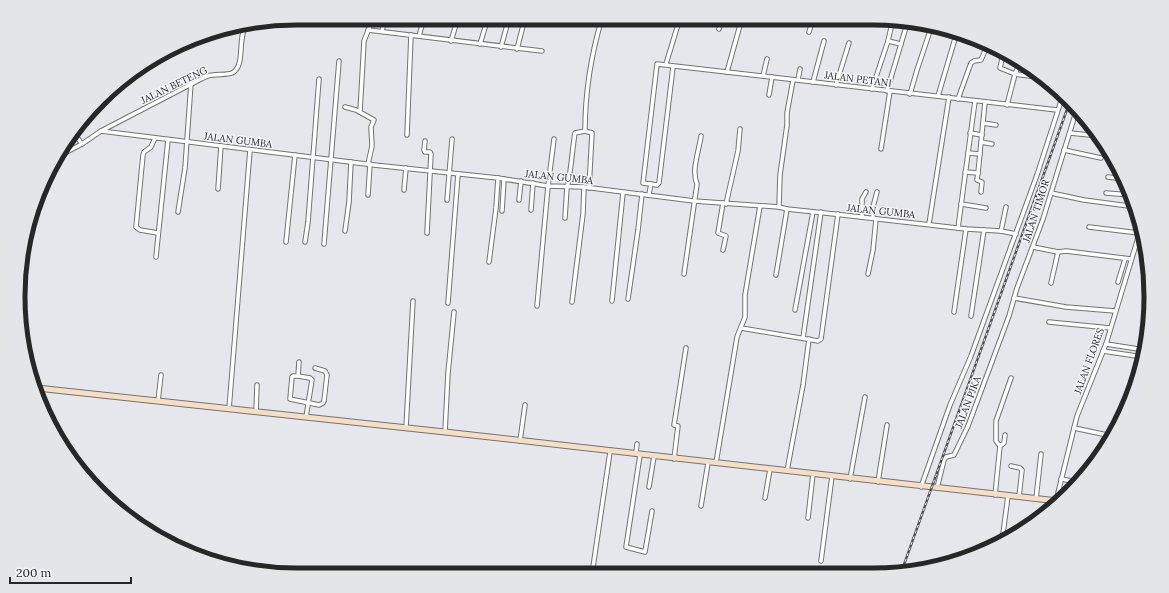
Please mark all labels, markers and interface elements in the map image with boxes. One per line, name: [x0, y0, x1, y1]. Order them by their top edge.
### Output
street label: JALAN BETENG: [138, 63, 210, 107]
street label: JALAN PETANI: [823, 68, 892, 90]
street label: JALAN GUMBA: [202, 129, 274, 151]
street label: JALAN GUMBA: [523, 167, 595, 187]
street label: JALAN TIMOR: [1019, 177, 1052, 245]
street label: JALAN GUMBA: [845, 201, 917, 221]
street label: JALAN FLORES: [1071, 326, 1107, 397]
street label: JALAN PJKA: [952, 373, 984, 431]
scale bar: [10, 559, 131, 585]
text: 200 m: [16, 565, 52, 580]

